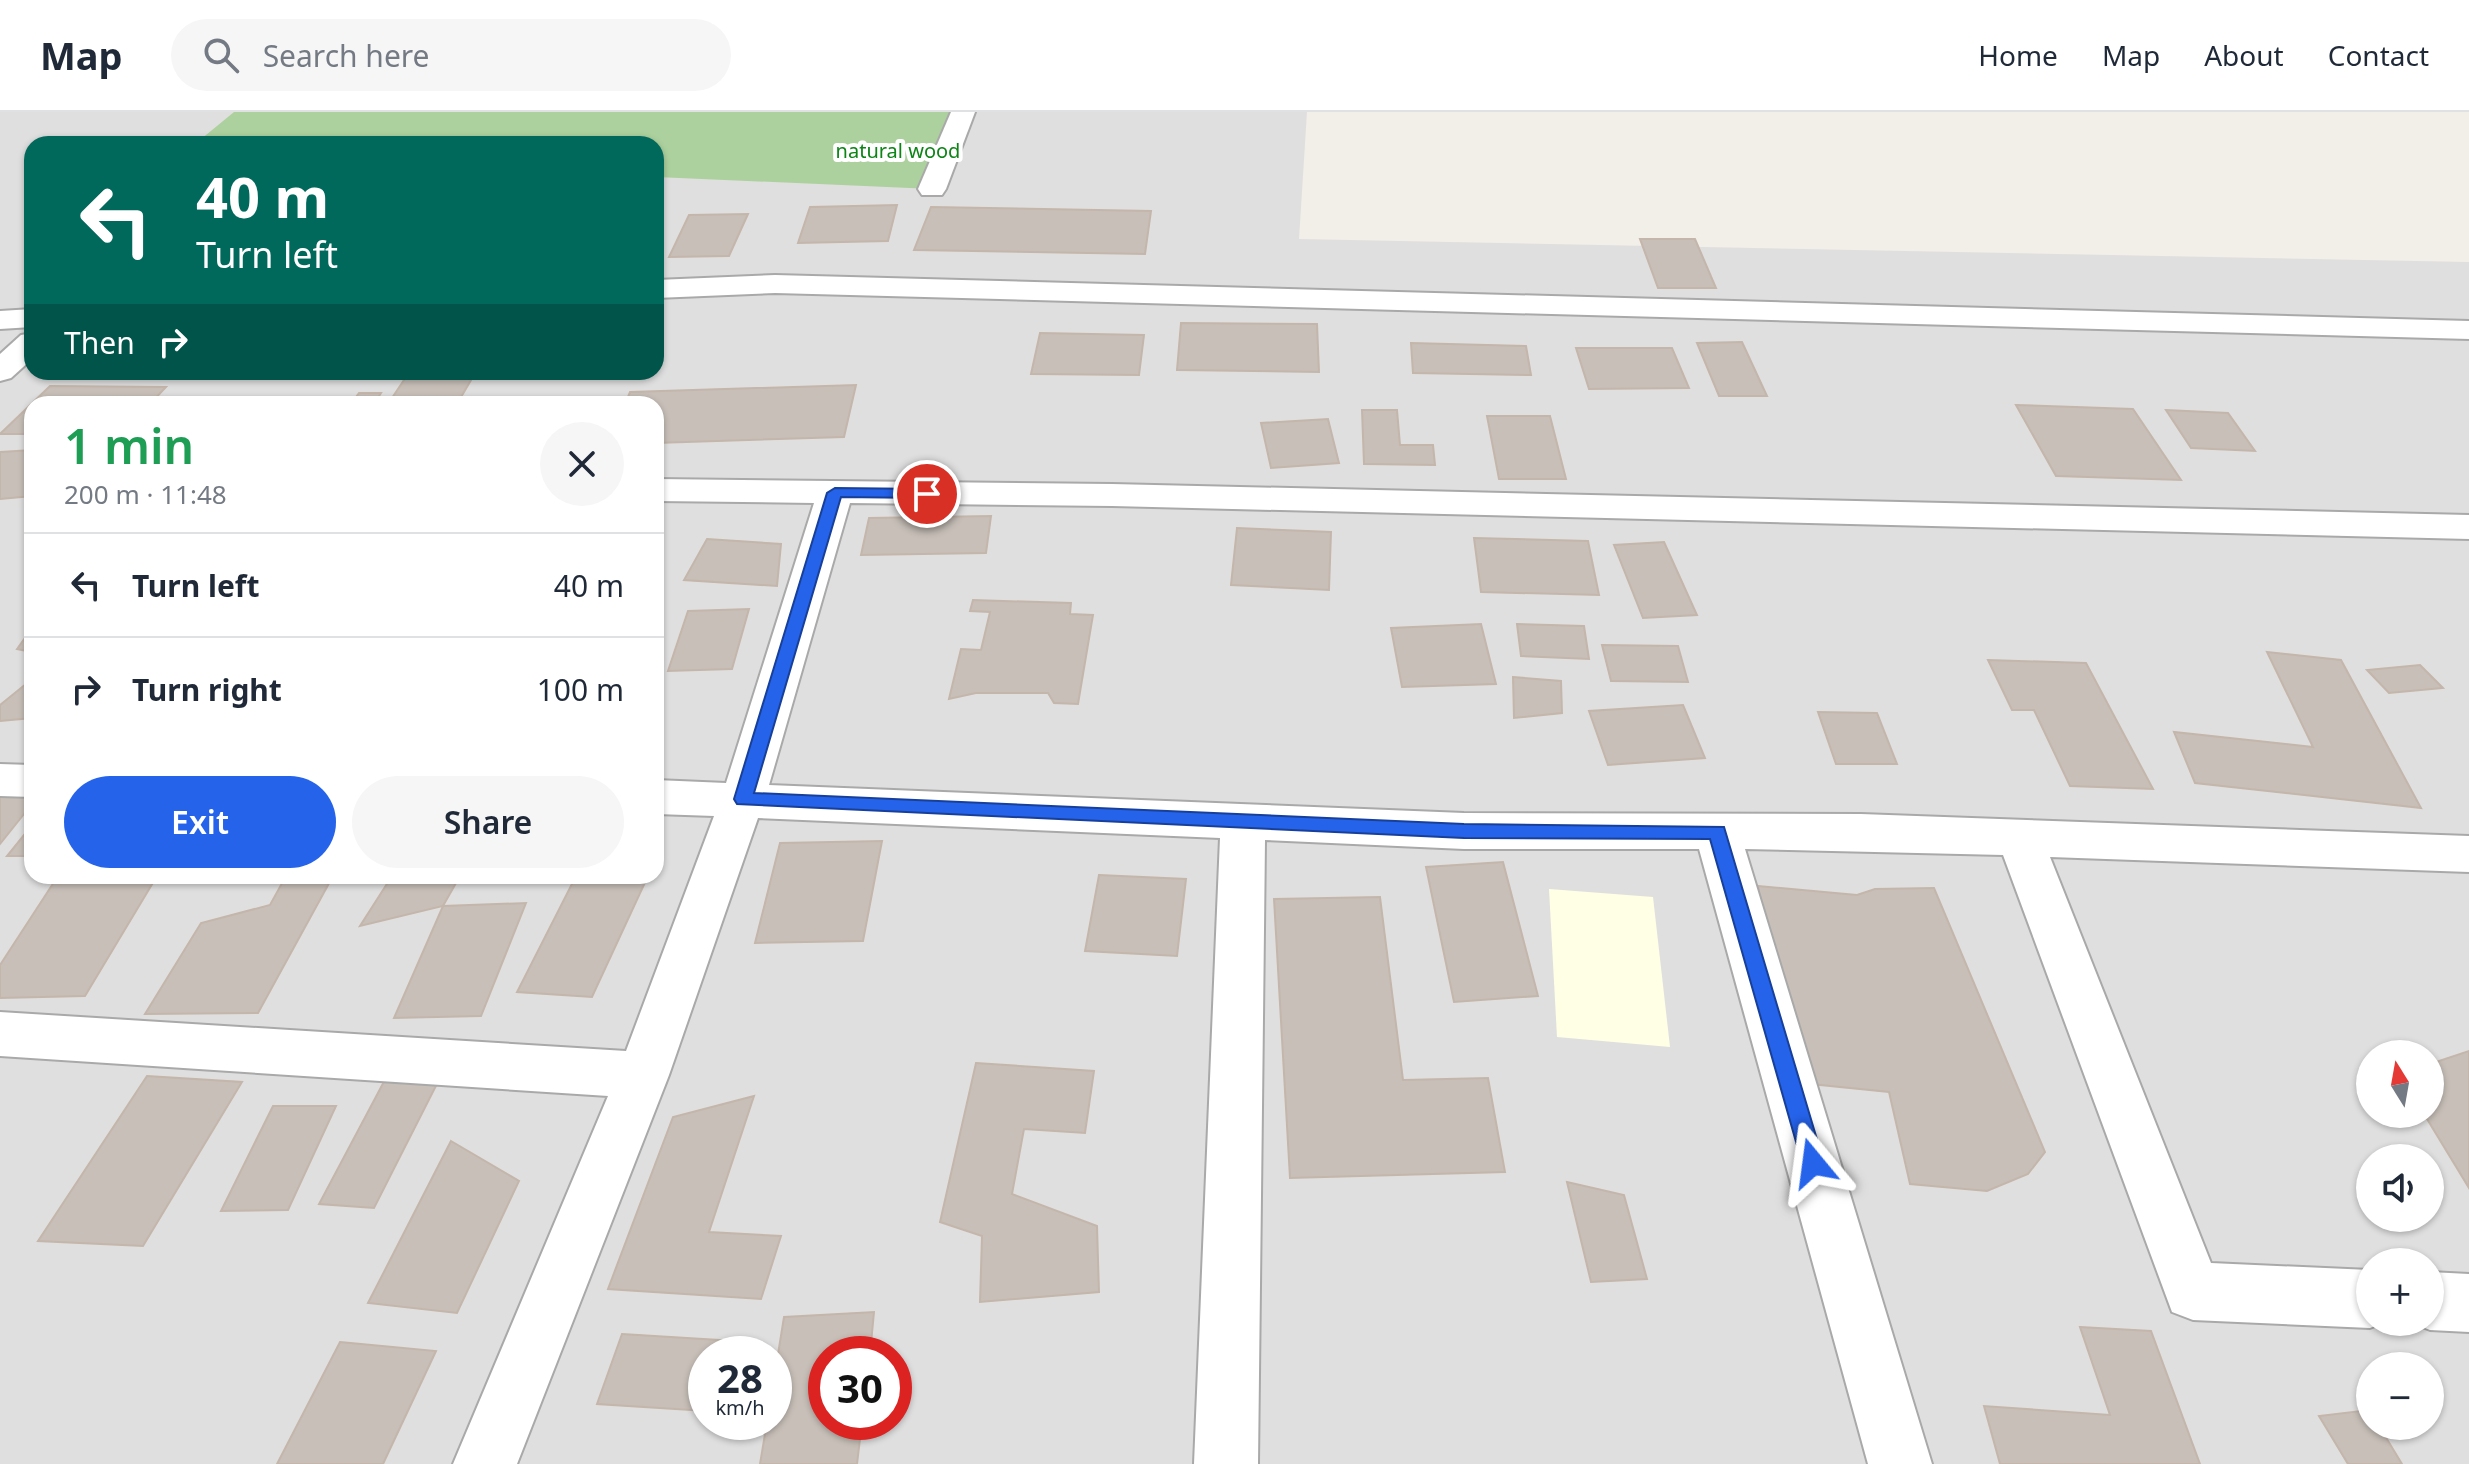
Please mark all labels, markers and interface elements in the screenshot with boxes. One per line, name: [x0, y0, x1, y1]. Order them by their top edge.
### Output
search box: [171, 19, 731, 91]
text: Map: [40, 29, 123, 81]
icon: search: [199, 33, 243, 77]
text: Search here: [263, 35, 430, 76]
text: Home: [1978, 36, 2058, 74]
text: Map: [2102, 36, 2160, 74]
text: About: [2204, 36, 2284, 74]
text: Contact: [2328, 36, 2429, 74]
park label: natural wood: [836, 137, 960, 164]
text: 40 m: [196, 158, 329, 234]
icon: left: [64, 168, 168, 272]
text: Turn left: [196, 230, 338, 279]
icon: right: [151, 320, 195, 364]
text: Then: [64, 322, 135, 363]
text: 1 min: [64, 413, 194, 478]
button: close: [540, 422, 624, 506]
pin: [893, 460, 961, 528]
icon: arrive: [905, 472, 949, 516]
text: 200 m · 11:48: [64, 476, 227, 512]
icon: left: [64, 563, 108, 607]
text: Turn left: [132, 565, 260, 606]
text: 40 m: [554, 565, 624, 606]
icon: right: [64, 667, 108, 711]
text: Turn right: [132, 669, 282, 710]
text: 100 m: [537, 669, 624, 710]
button: Exit: [64, 776, 336, 868]
button: Share: [352, 776, 624, 868]
north arrow: [2356, 1040, 2444, 1128]
map controls: [2356, 1040, 2444, 1440]
position arrow: [1771, 1121, 1855, 1205]
button: sound: [2356, 1144, 2444, 1232]
button: +: [2356, 1248, 2444, 1336]
speed limit sign: 30: [808, 1336, 912, 1440]
text: 28: [717, 1350, 763, 1405]
button: −: [2356, 1352, 2444, 1440]
text: km/h: [715, 1394, 765, 1421]

